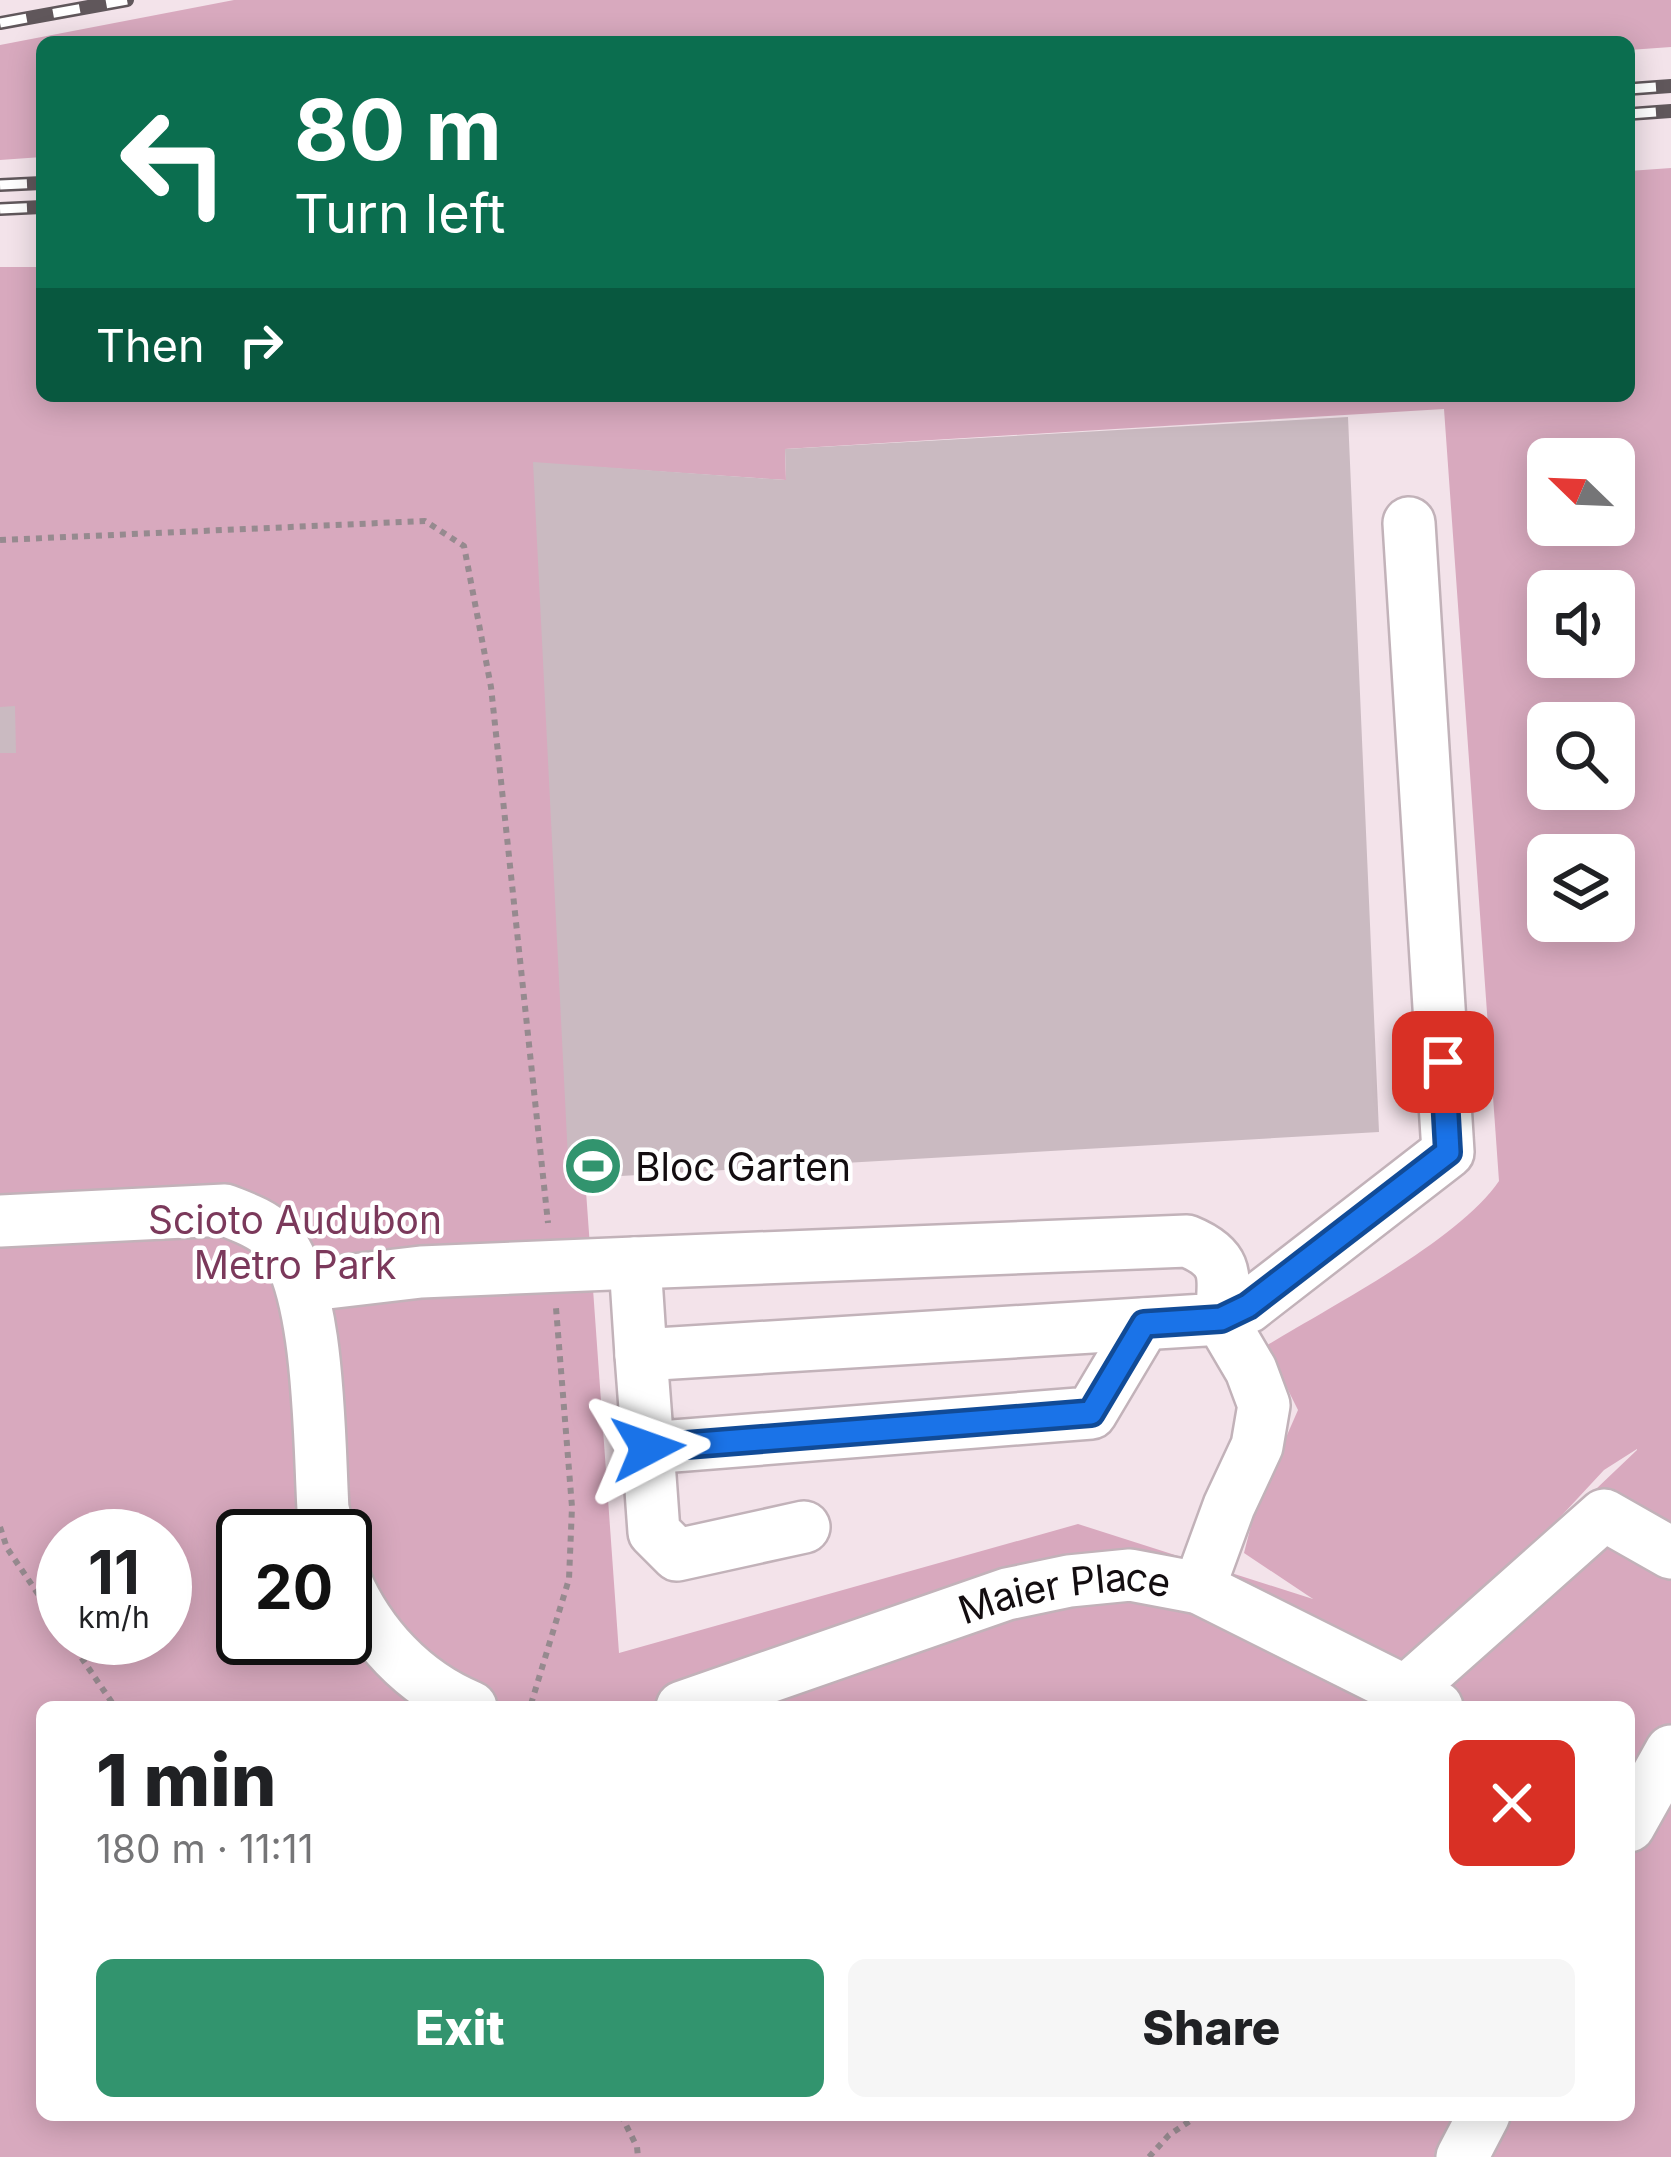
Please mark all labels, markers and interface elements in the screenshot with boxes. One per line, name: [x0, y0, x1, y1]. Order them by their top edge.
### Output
text: 80 m: [294, 79, 502, 180]
icon: left: [96, 84, 252, 240]
text: Turn left: [294, 181, 505, 246]
icon: right: [228, 312, 294, 378]
text: Then: [96, 318, 204, 373]
north arrow: [1527, 438, 1635, 546]
map controls: [1527, 438, 1635, 942]
button: sound: [1527, 570, 1635, 678]
button: search: [1527, 702, 1635, 810]
button: layers: [1527, 834, 1635, 942]
pin: [1392, 1011, 1494, 1113]
icon: arrive: [1410, 1029, 1476, 1095]
sports icon: Bloc Garten: [562, 1135, 624, 1197]
place label: Bloc Garten: [635, 1143, 851, 1190]
park label: Scioto Audubon Metro Park: [148, 1196, 442, 1288]
position arrow: [585, 1385, 711, 1511]
speed limit sign: 20: [216, 1509, 372, 1665]
text: 11: [88, 1536, 140, 1608]
street label: Maier Place: [952, 1551, 1175, 1633]
text: km/h: [78, 1599, 150, 1635]
text: 1 min: [96, 1736, 276, 1823]
button: close: [1449, 1740, 1575, 1866]
text: 180 m · 11:11: [96, 1825, 314, 1872]
button: Exit: [96, 1959, 824, 2097]
button: Share: [848, 1959, 1575, 2097]

